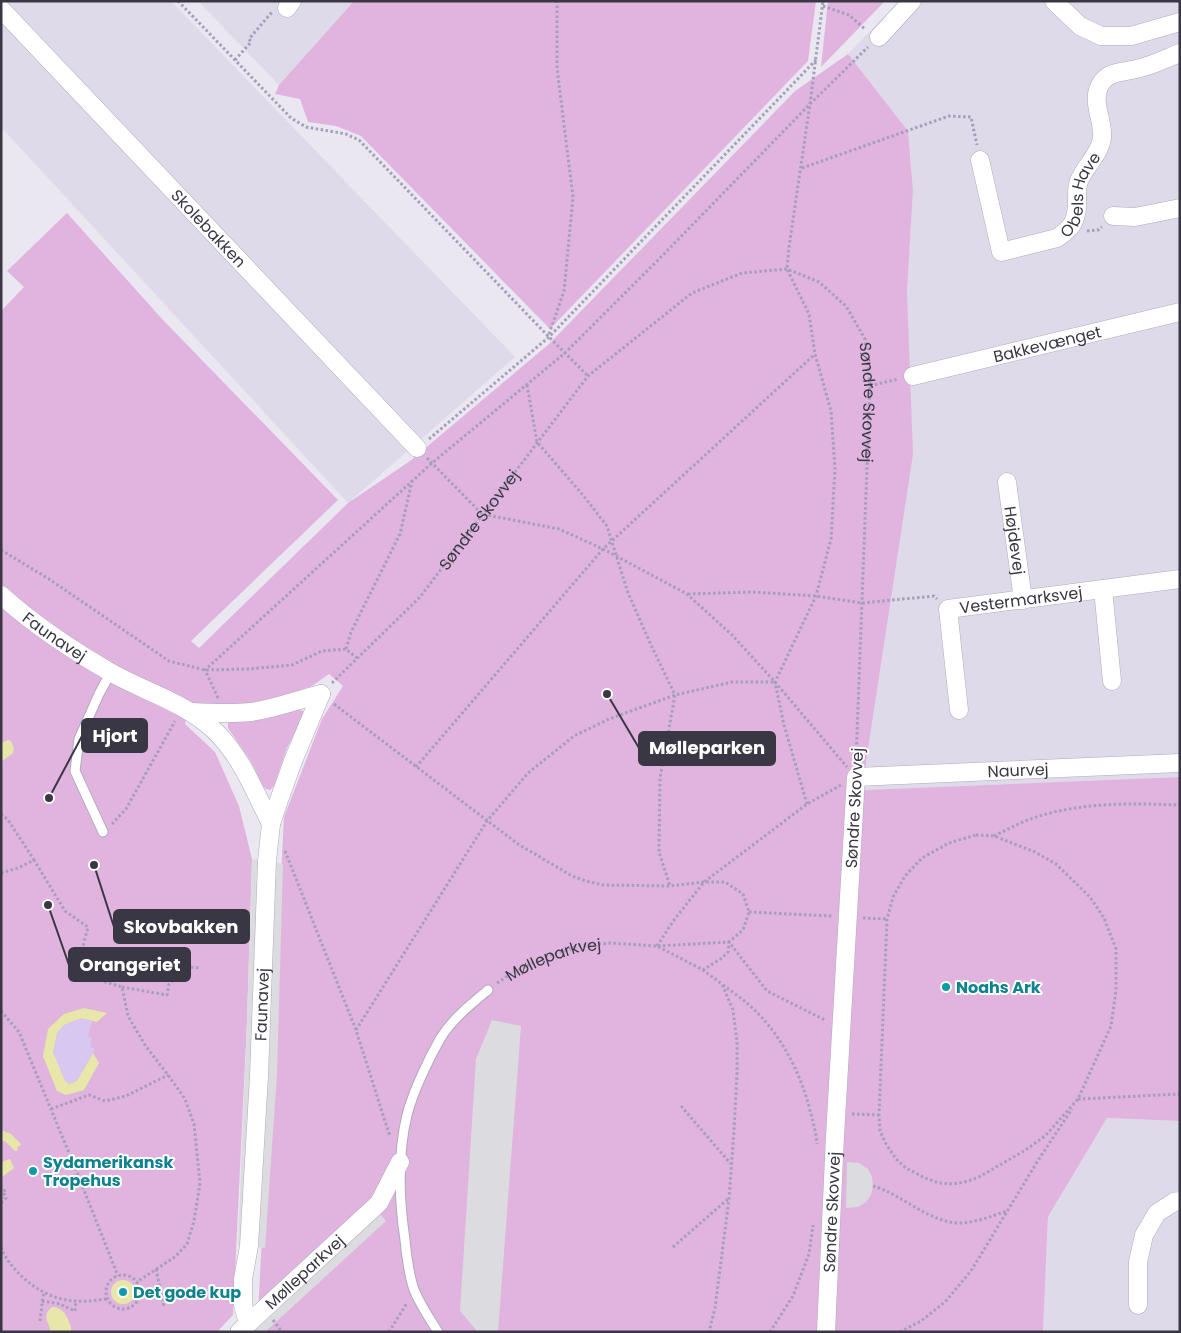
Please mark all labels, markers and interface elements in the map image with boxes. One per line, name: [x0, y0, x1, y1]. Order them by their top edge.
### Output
street label: Obels Have: [1055, 147, 1106, 243]
street label: Skolebakken: [166, 184, 251, 273]
street label: Bakkevænget: [991, 320, 1104, 368]
street label: Søndre Skovvej: [853, 341, 881, 463]
street label: Søndre Skovvej: [433, 465, 525, 575]
street label: Højdevej: [998, 505, 1030, 576]
street label: Vestermarksvej: [958, 581, 1084, 619]
street label: Faunavej: [18, 607, 91, 667]
callout: Hjort: [82, 719, 147, 752]
text: Hjort: [93, 723, 137, 748]
callout: Mølleparken: [639, 732, 775, 765]
text: Mølleparken: [649, 735, 765, 760]
street label: Søndre Skovvej: [840, 747, 869, 869]
street label: Naurvej: [987, 758, 1049, 783]
callout: Skovbakken: [114, 910, 249, 943]
text: Skovbakken: [124, 914, 238, 939]
street label: Mølleparkvej: [501, 933, 602, 987]
callout: Orangeriet: [69, 948, 190, 981]
text: Orangeriet: [80, 952, 180, 977]
street label: Faunavej: [249, 968, 275, 1042]
place label: Noahs Ark: [956, 976, 1041, 999]
marker: Noahs Ark: [940, 981, 952, 993]
place label: Sydamerikansk Tropehus: [43, 1151, 174, 1192]
street label: Søndre Skovvej: [818, 1151, 846, 1273]
marker: Sydamerikansk Tropehus: [27, 1165, 39, 1177]
street label: Mølleparkvej: [260, 1230, 350, 1315]
place label: Det gode kup: [133, 1281, 241, 1304]
marker: Det gode kup: [117, 1286, 129, 1298]

